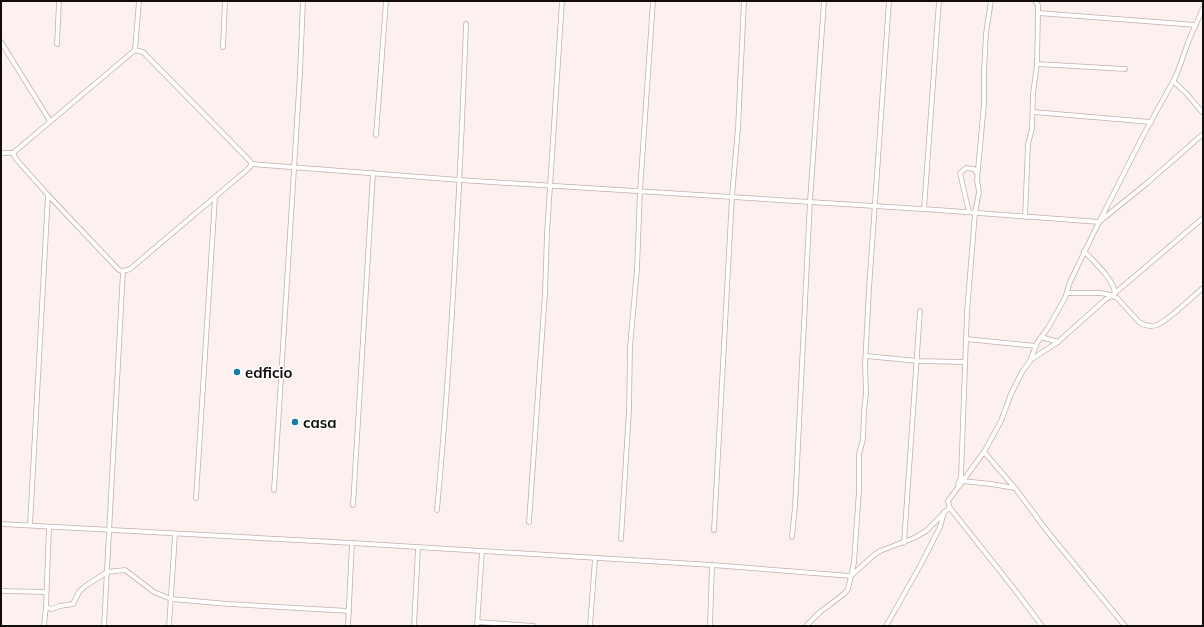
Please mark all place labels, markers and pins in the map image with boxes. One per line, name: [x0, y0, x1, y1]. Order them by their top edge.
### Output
place label: edficio: [245, 363, 292, 382]
marker: edficio: [232, 367, 242, 377]
place label: casa: [303, 413, 337, 432]
marker: casa: [290, 417, 300, 427]

